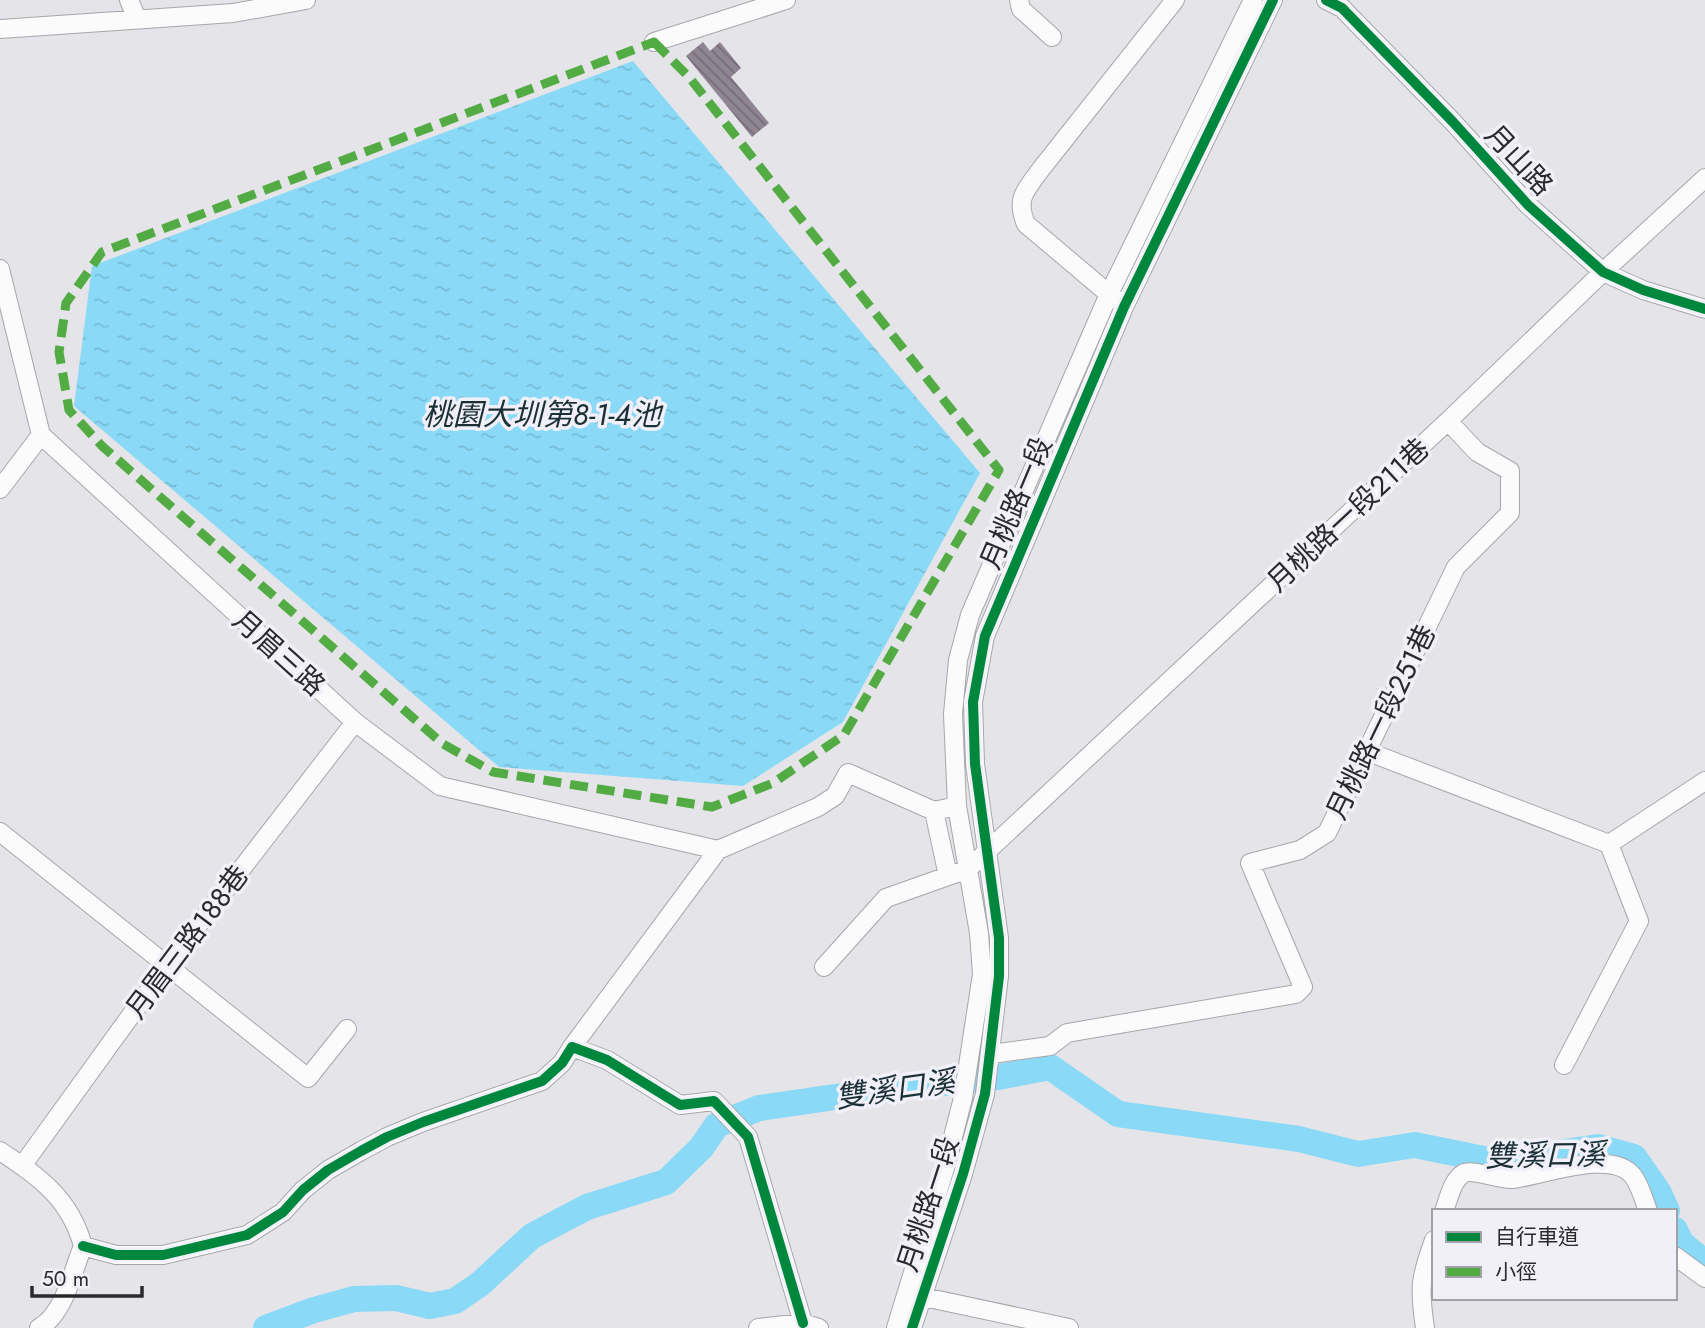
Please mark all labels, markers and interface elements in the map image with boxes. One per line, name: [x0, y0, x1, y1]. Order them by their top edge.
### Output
street label: 月山路: [1475, 115, 1563, 205]
water label: 桃園大圳第8-1-4池: [423, 393, 664, 436]
street label: 月桃路一段211巷: [1258, 429, 1438, 601]
street label: 月桃路一段: [970, 431, 1062, 575]
street label: 月眉三路: [224, 600, 334, 706]
street label: 月桃路一段251巷: [1316, 618, 1446, 826]
street label: 月眉三路188巷: [116, 857, 258, 1027]
water label: 雙溪口溪: [833, 1059, 961, 1119]
street label: 月桃路一段: [887, 1131, 969, 1277]
water label: 雙溪口溪: [1485, 1132, 1609, 1178]
legend: [1432, 1209, 1677, 1300]
text: 自行車道: [1495, 1222, 1579, 1252]
scale bar: [32, 1254, 142, 1298]
text: 小徑: [1495, 1257, 1537, 1287]
text: 50 m: [42, 1264, 89, 1294]

